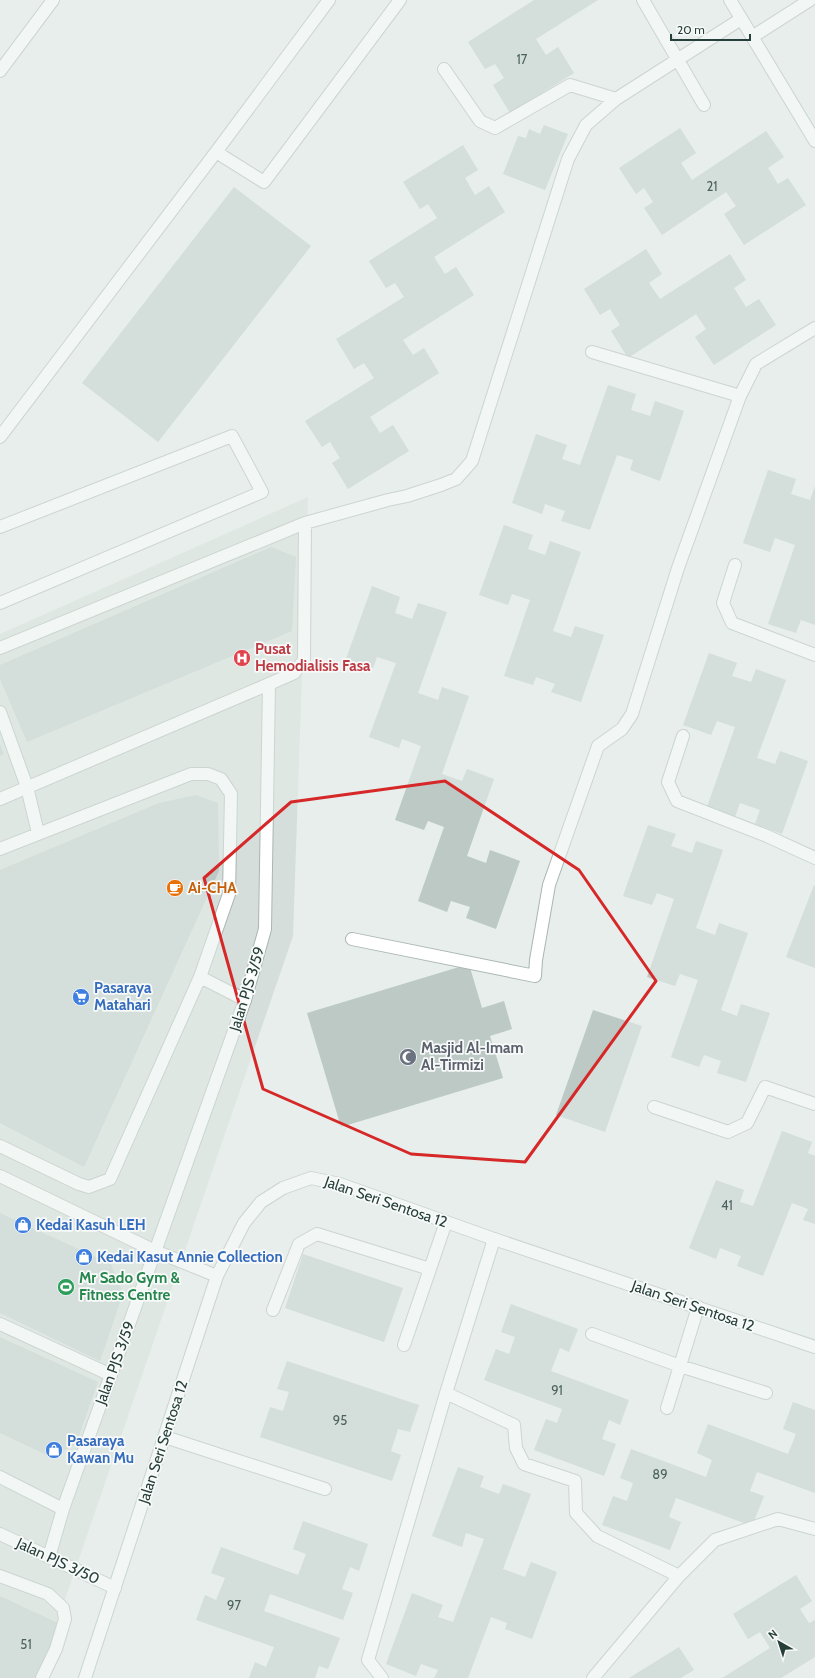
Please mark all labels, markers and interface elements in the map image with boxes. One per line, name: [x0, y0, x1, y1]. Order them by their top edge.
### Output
scale bar: [671, 16, 750, 42]
text: 20 m: [677, 22, 705, 37]
house number: 17: [517, 51, 528, 67]
house number: 21: [706, 178, 718, 194]
place label: Pusat Hemodialisis Fasa: [255, 640, 371, 675]
hospital icon: Pusat Hemodialisis Fasa: [232, 648, 252, 668]
cafe icon: Ai-CHA: [165, 878, 185, 898]
place label: Ai-CHA: [188, 879, 237, 897]
street label: Jalan PJS 3/59: [225, 945, 268, 1034]
place label: Pasaraya Matahari: [94, 979, 152, 1014]
supermarket icon: Pasaraya Matahari: [71, 987, 91, 1007]
place label: Masjid Al-Imam Al-Tirmizi: [421, 1039, 523, 1074]
mosque icon: Masjid Al-Imam Al-Tirmizi: [398, 1047, 418, 1067]
street label: Jalan Seri Sentosa 12: [321, 1172, 450, 1231]
house number: 41: [721, 1197, 733, 1213]
shop icon: Kedai Kasuh LEH: [13, 1215, 33, 1235]
place label: Kedai Kasuh LEH: [36, 1216, 146, 1234]
shop icon: Kedai Kasut Annie Collection: [74, 1247, 94, 1267]
place label: Kedai Kasut Annie Collection: [97, 1248, 283, 1266]
place label: Mr Sado Gym & Fitness Centre: [79, 1269, 181, 1304]
street label: Jalan Seri Sentosa 12: [628, 1276, 757, 1335]
sports icon: Mr Sado Gym & Fitness Centre: [56, 1277, 76, 1297]
street label: Jalan PJS 3/59: [91, 1319, 138, 1408]
street label: Jalan Seri Sentosa 12: [134, 1378, 191, 1507]
house number: 91: [551, 1382, 563, 1398]
house number: 95: [333, 1412, 347, 1428]
place label: Pasaraya Kawan Mu: [67, 1432, 134, 1467]
shop icon: Pasaraya Kawan Mu: [44, 1440, 64, 1460]
house number: 89: [652, 1466, 668, 1482]
street label: Jalan PJS 3/50: [13, 1534, 102, 1588]
house number: 97: [227, 1597, 241, 1613]
north arrow: [759, 1622, 799, 1662]
text: N: [765, 1626, 780, 1642]
house number: 51: [20, 1636, 32, 1652]

